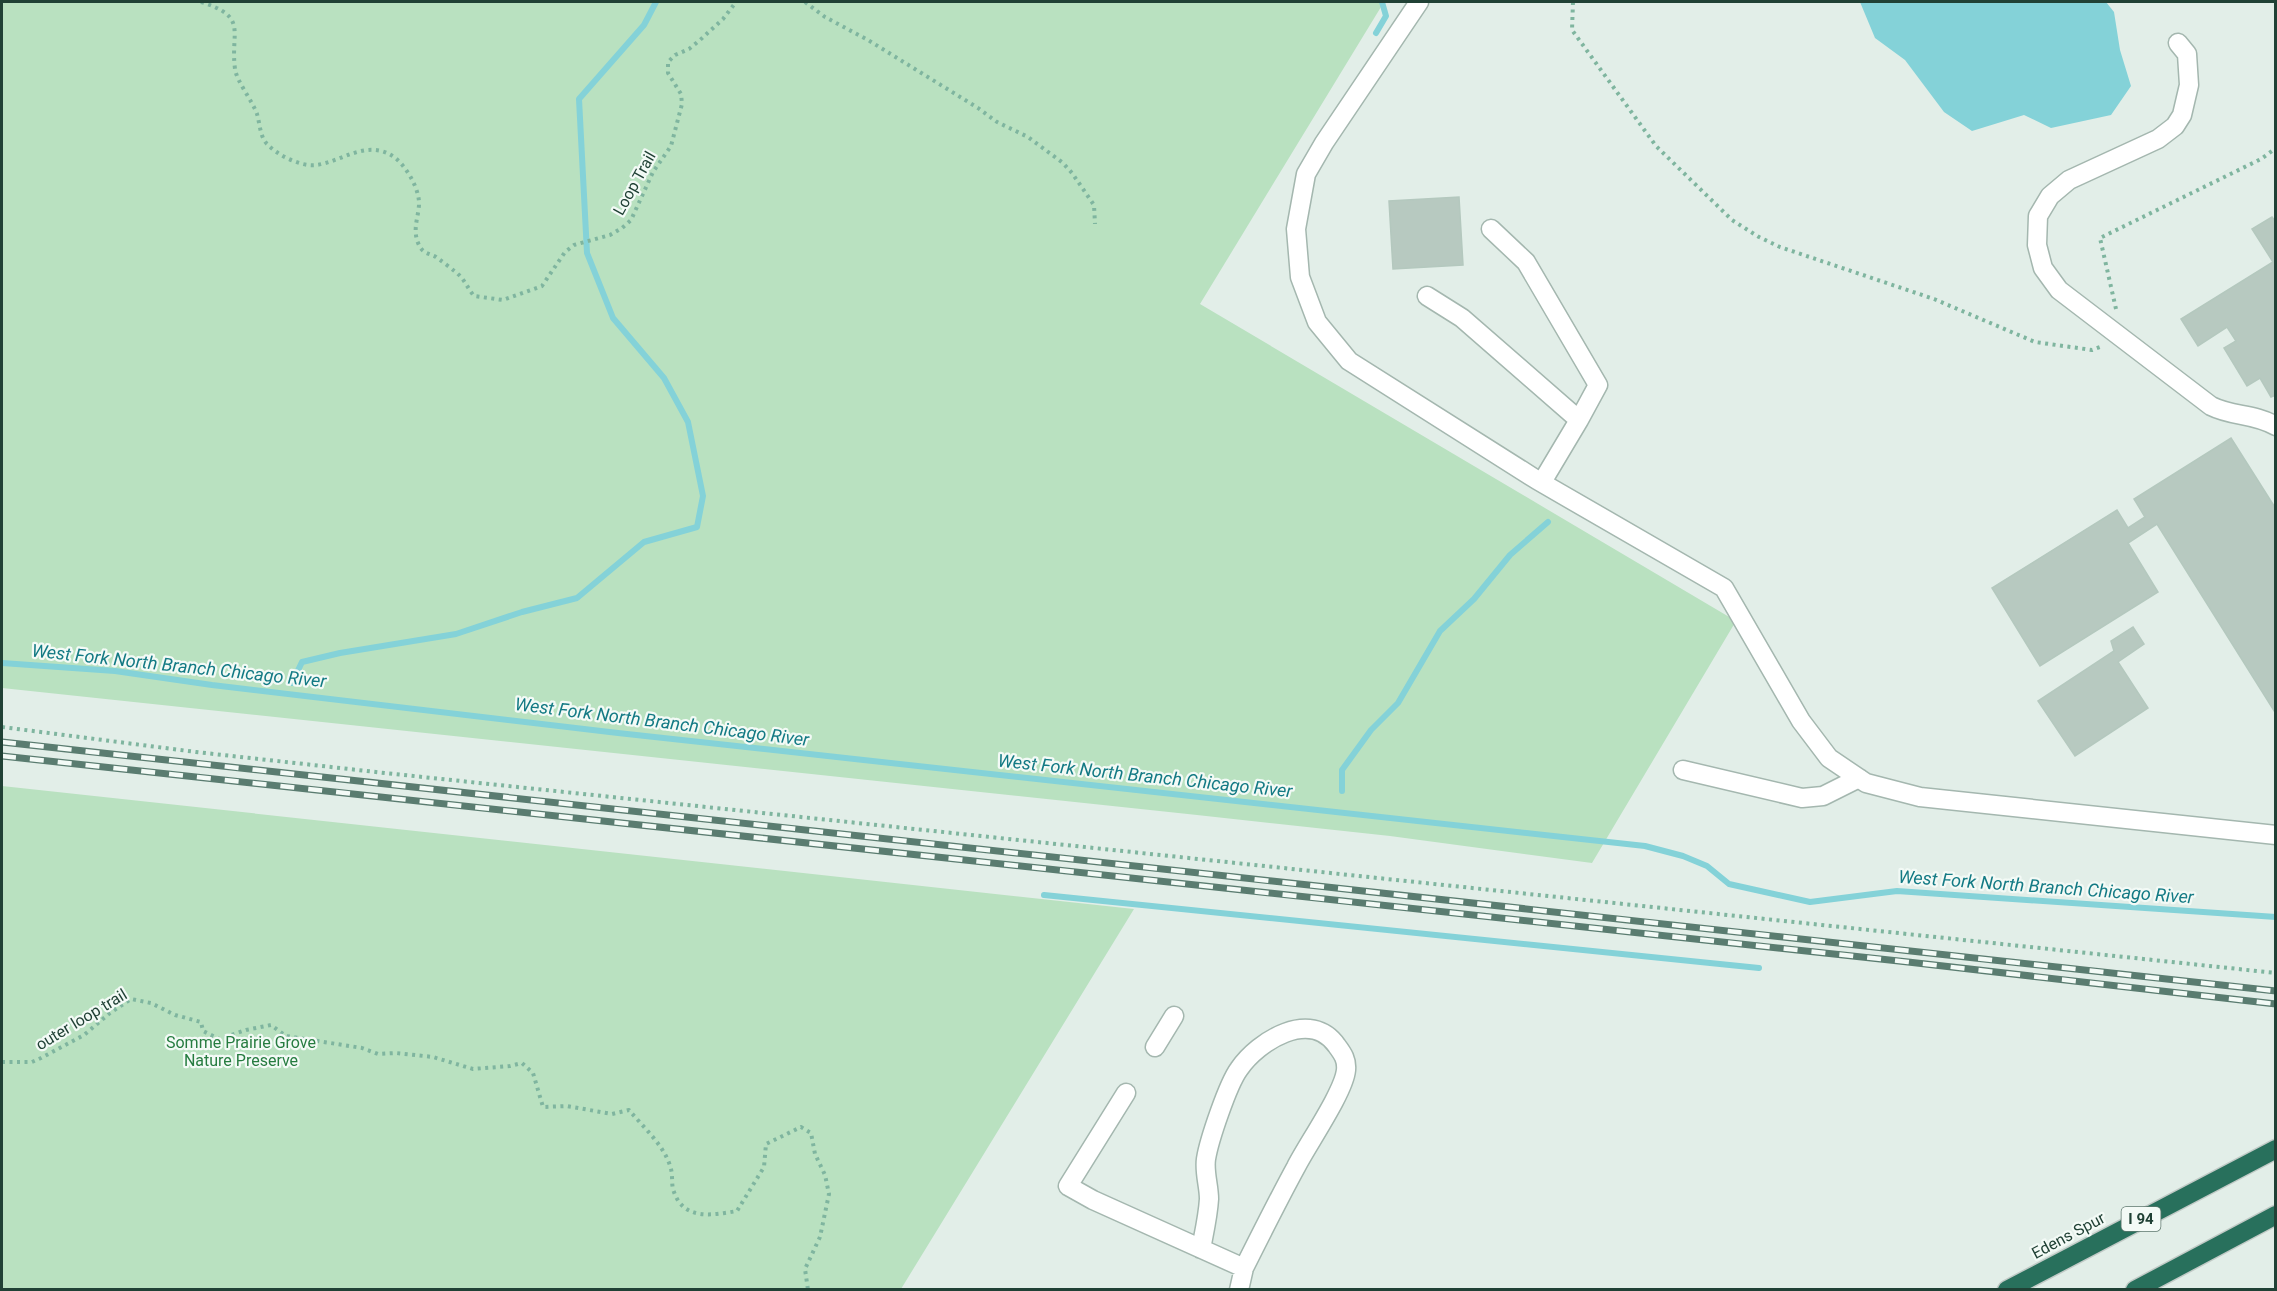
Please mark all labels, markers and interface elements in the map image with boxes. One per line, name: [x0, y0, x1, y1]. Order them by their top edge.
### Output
street label: Loop Trail: [609, 148, 660, 218]
water label: West Fork North Branch Chicago River: [31, 640, 328, 692]
water label: West Fork North Branch Chicago River: [514, 693, 811, 750]
water label: West Fork North Branch Chicago River: [997, 750, 1294, 802]
water label: West Fork North Branch Chicago River: [1898, 866, 2196, 907]
street label: outer loop trail: [32, 985, 130, 1054]
park label: Somme Prairie Grove Nature Preserve: [166, 1033, 316, 1070]
road number: I 94: [2122, 1207, 2160, 1231]
street label: Edens Spur: [2028, 1208, 2109, 1263]

